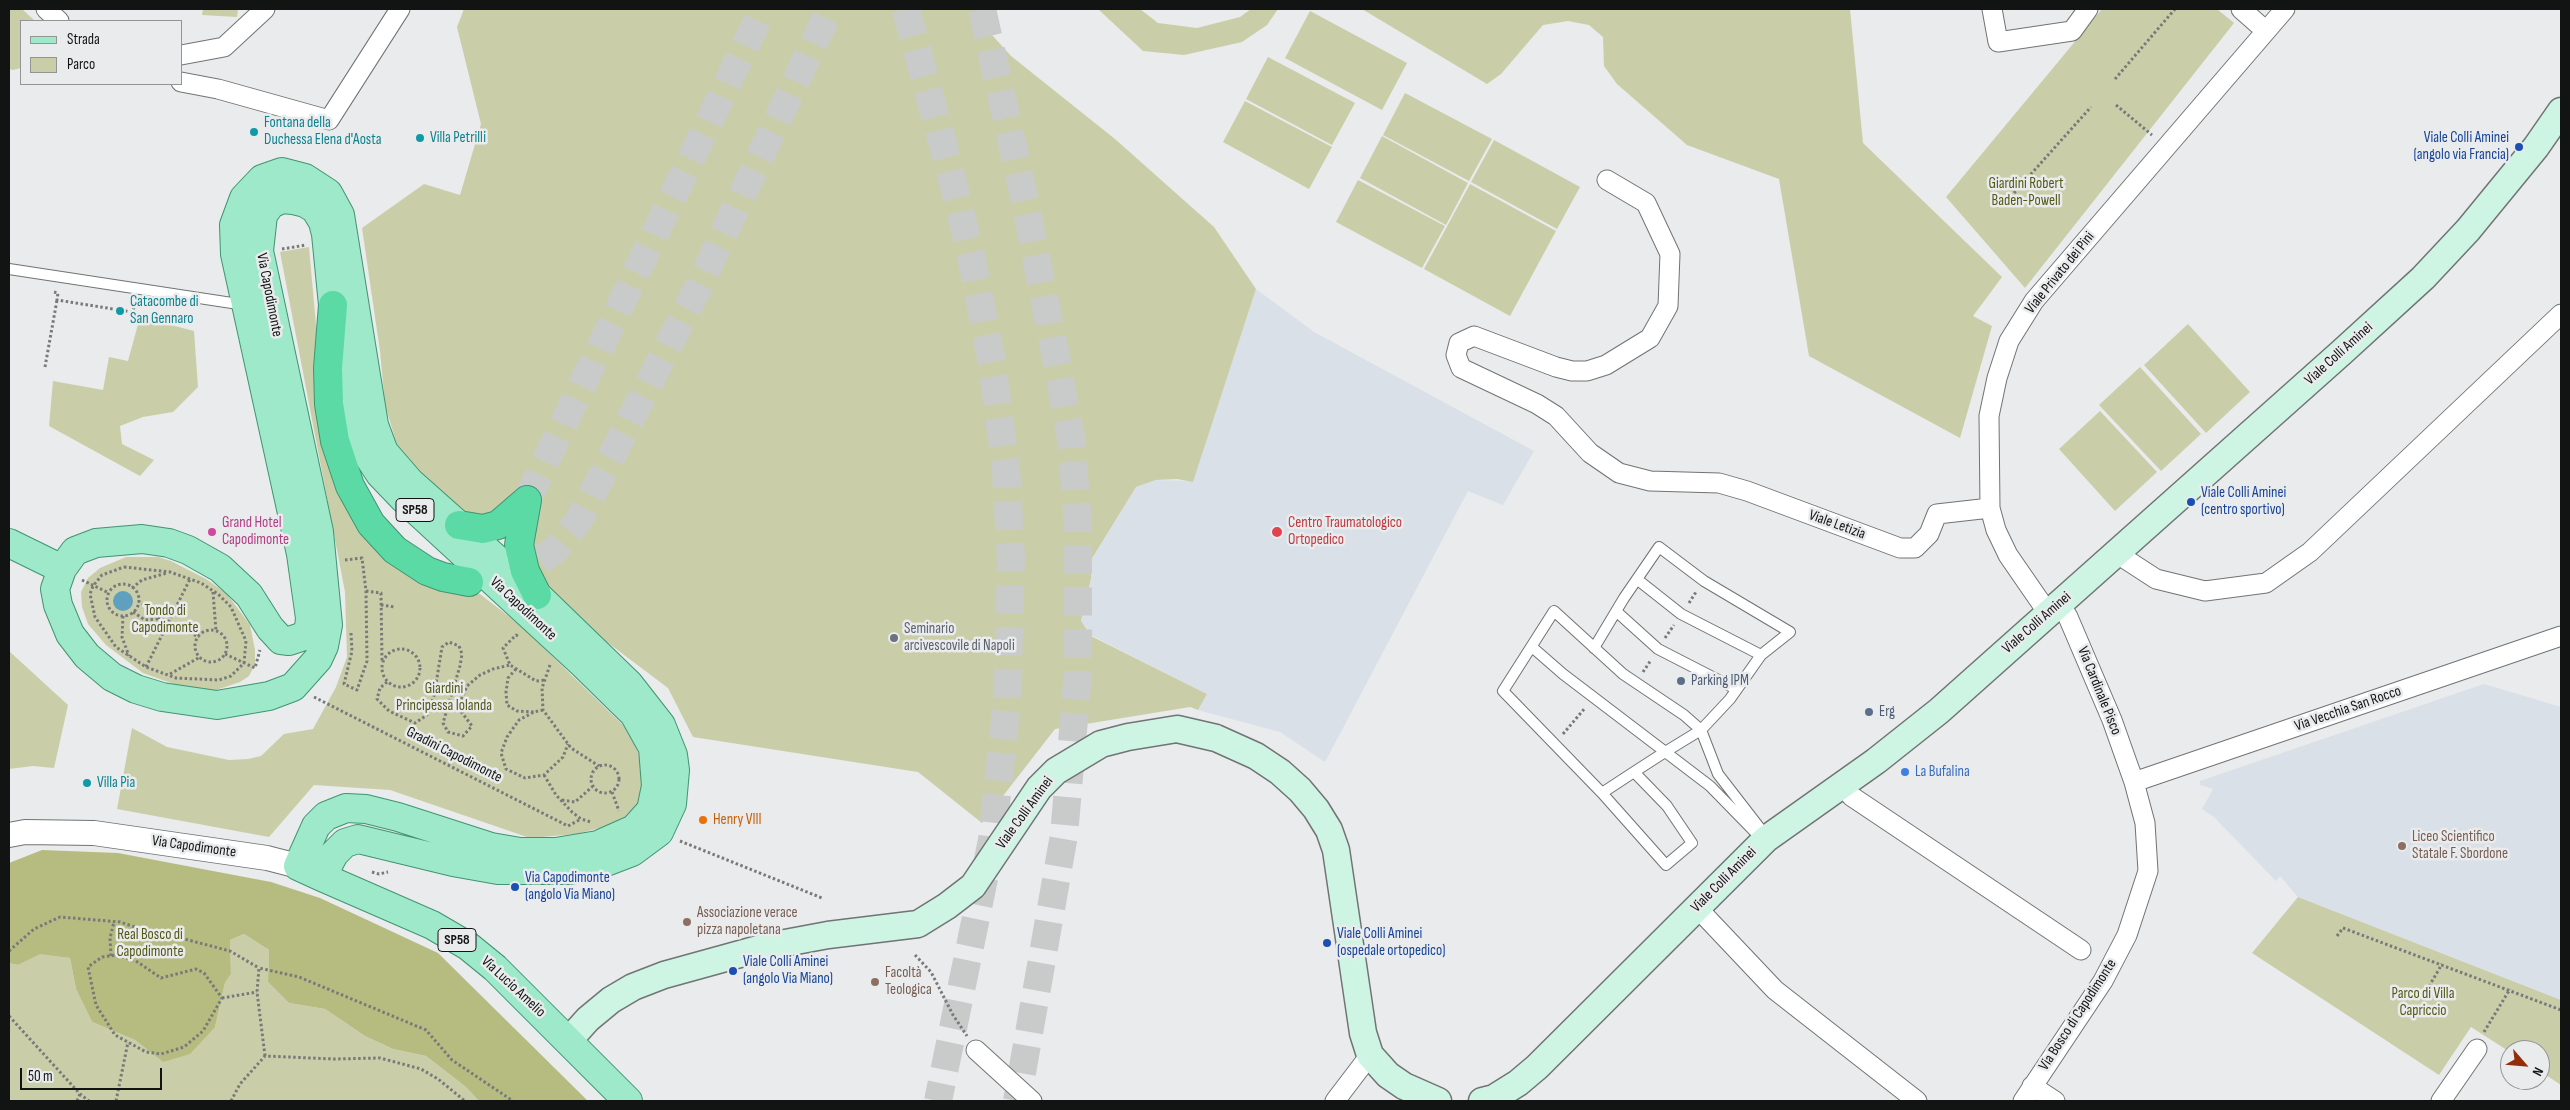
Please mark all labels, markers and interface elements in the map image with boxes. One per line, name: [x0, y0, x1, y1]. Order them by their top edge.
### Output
legend: [20, 20, 182, 85]
text: Strada: [67, 30, 100, 49]
text: Parco: [67, 55, 95, 74]
place label: Fontana della Duchessa Elena d'Aosta: [264, 114, 382, 149]
marker: Fontana della Duchessa Elena d'Aosta: [248, 126, 260, 138]
place label: Villa Petrilli: [430, 129, 486, 147]
place label: Viale Colli Aminei (angolo via Francia): [2414, 129, 2509, 164]
marker: Villa Petrilli: [414, 132, 426, 144]
marker: Viale Colli Aminei (angolo via Francia): [2513, 141, 2525, 153]
park label: Giardini Robert Baden-Powell: [1988, 175, 2064, 210]
street label: Viale Privato dei Pini: [2021, 228, 2099, 318]
street label: Via Capodimonte: [252, 252, 286, 338]
place label: Catacombe di San Gennaro: [130, 293, 199, 328]
marker: Catacombe di San Gennaro: [114, 305, 126, 317]
street label: Viale Colli Aminei: [2301, 319, 2377, 389]
place label: Viale Colli Aminei (centro sportivo): [2201, 484, 2286, 519]
marker: Viale Colli Aminei (centro sportivo): [2185, 496, 2197, 508]
road number: SP58: [396, 498, 434, 522]
street label: Viale Letizia: [1806, 506, 1868, 544]
place label: Grand Hotel Capodimonte: [222, 514, 289, 549]
place label: Centro Traumatologico Ortopedico: [1288, 514, 1402, 549]
marker: Centro Traumatologico Ortopedico: [1270, 525, 1284, 539]
marker: Grand Hotel Capodimonte: [206, 526, 218, 538]
street label: Via Capodimonte: [486, 573, 560, 645]
street label: Viale Colli Aminei: [1999, 588, 2075, 658]
park label: Tondo di Capodimonte: [131, 602, 199, 637]
place label: Seminario arcivescovile di Napoli: [904, 620, 1015, 655]
marker: Seminario arcivescovile di Napoli: [888, 632, 900, 644]
street label: Via Cardinale Pisco: [2073, 644, 2125, 738]
place label: Parking IPM: [1691, 672, 1749, 690]
marker: Parking IPM: [1675, 675, 1687, 687]
park label: Giardini Principessa Iolanda: [396, 680, 492, 715]
street label: Via Vecchia San Rocco: [2292, 682, 2404, 736]
place label: Erg: [1879, 703, 1895, 721]
marker: Erg: [1863, 706, 1875, 718]
street label: Gradini Capodimonte: [403, 723, 505, 787]
place label: La Bufalina: [1915, 763, 1970, 781]
marker: La Bufalina: [1899, 766, 1911, 778]
street label: Viale Colli Aminei: [993, 773, 1057, 853]
place label: Villa Pia: [97, 774, 135, 792]
marker: Villa Pia: [81, 777, 93, 789]
place label: Henry VIII: [713, 811, 762, 829]
marker: Henry VIII: [697, 814, 709, 826]
place label: Liceo Scientifico Statale F. Sbordone: [2412, 828, 2508, 863]
street label: Via Capodimonte: [151, 832, 237, 862]
marker: Liceo Scientifico Statale F. Sbordone: [2396, 840, 2408, 852]
street label: Viale Colli Aminei: [1687, 843, 1761, 917]
place label: Via Capodimonte (angolo Via Miano): [525, 869, 615, 904]
marker: Via Capodimonte (angolo Via Miano): [509, 881, 521, 893]
place label: Associazione verace pizza napoletana: [697, 904, 798, 939]
marker: Associazione verace pizza napoletana: [681, 916, 693, 928]
place label: Viale Colli Aminei (ospedale ortopedico): [1337, 925, 1445, 960]
park label: Real Bosco di Capodimonte: [116, 926, 184, 961]
road number: SP58: [438, 928, 476, 952]
marker: Viale Colli Aminei (ospedale ortopedico): [1321, 937, 1333, 949]
street label: Via Lucio Amelio: [477, 953, 549, 1021]
place label: Viale Colli Aminei (angolo Via Miano): [743, 953, 833, 988]
street label: Via Bosco di Capodimonte: [2035, 956, 2121, 1074]
place label: Facoltà Teologica: [885, 964, 932, 999]
marker: Viale Colli Aminei (angolo Via Miano): [727, 965, 739, 977]
marker: Facoltà Teologica: [869, 976, 881, 988]
park label: Parco di Villa Capriccio: [2392, 985, 2454, 1020]
north arrow: [2500, 1040, 2550, 1090]
scale bar: [22, 1058, 165, 1090]
text: N: [2529, 1064, 2547, 1079]
text: 50 m: [28, 1067, 53, 1086]

